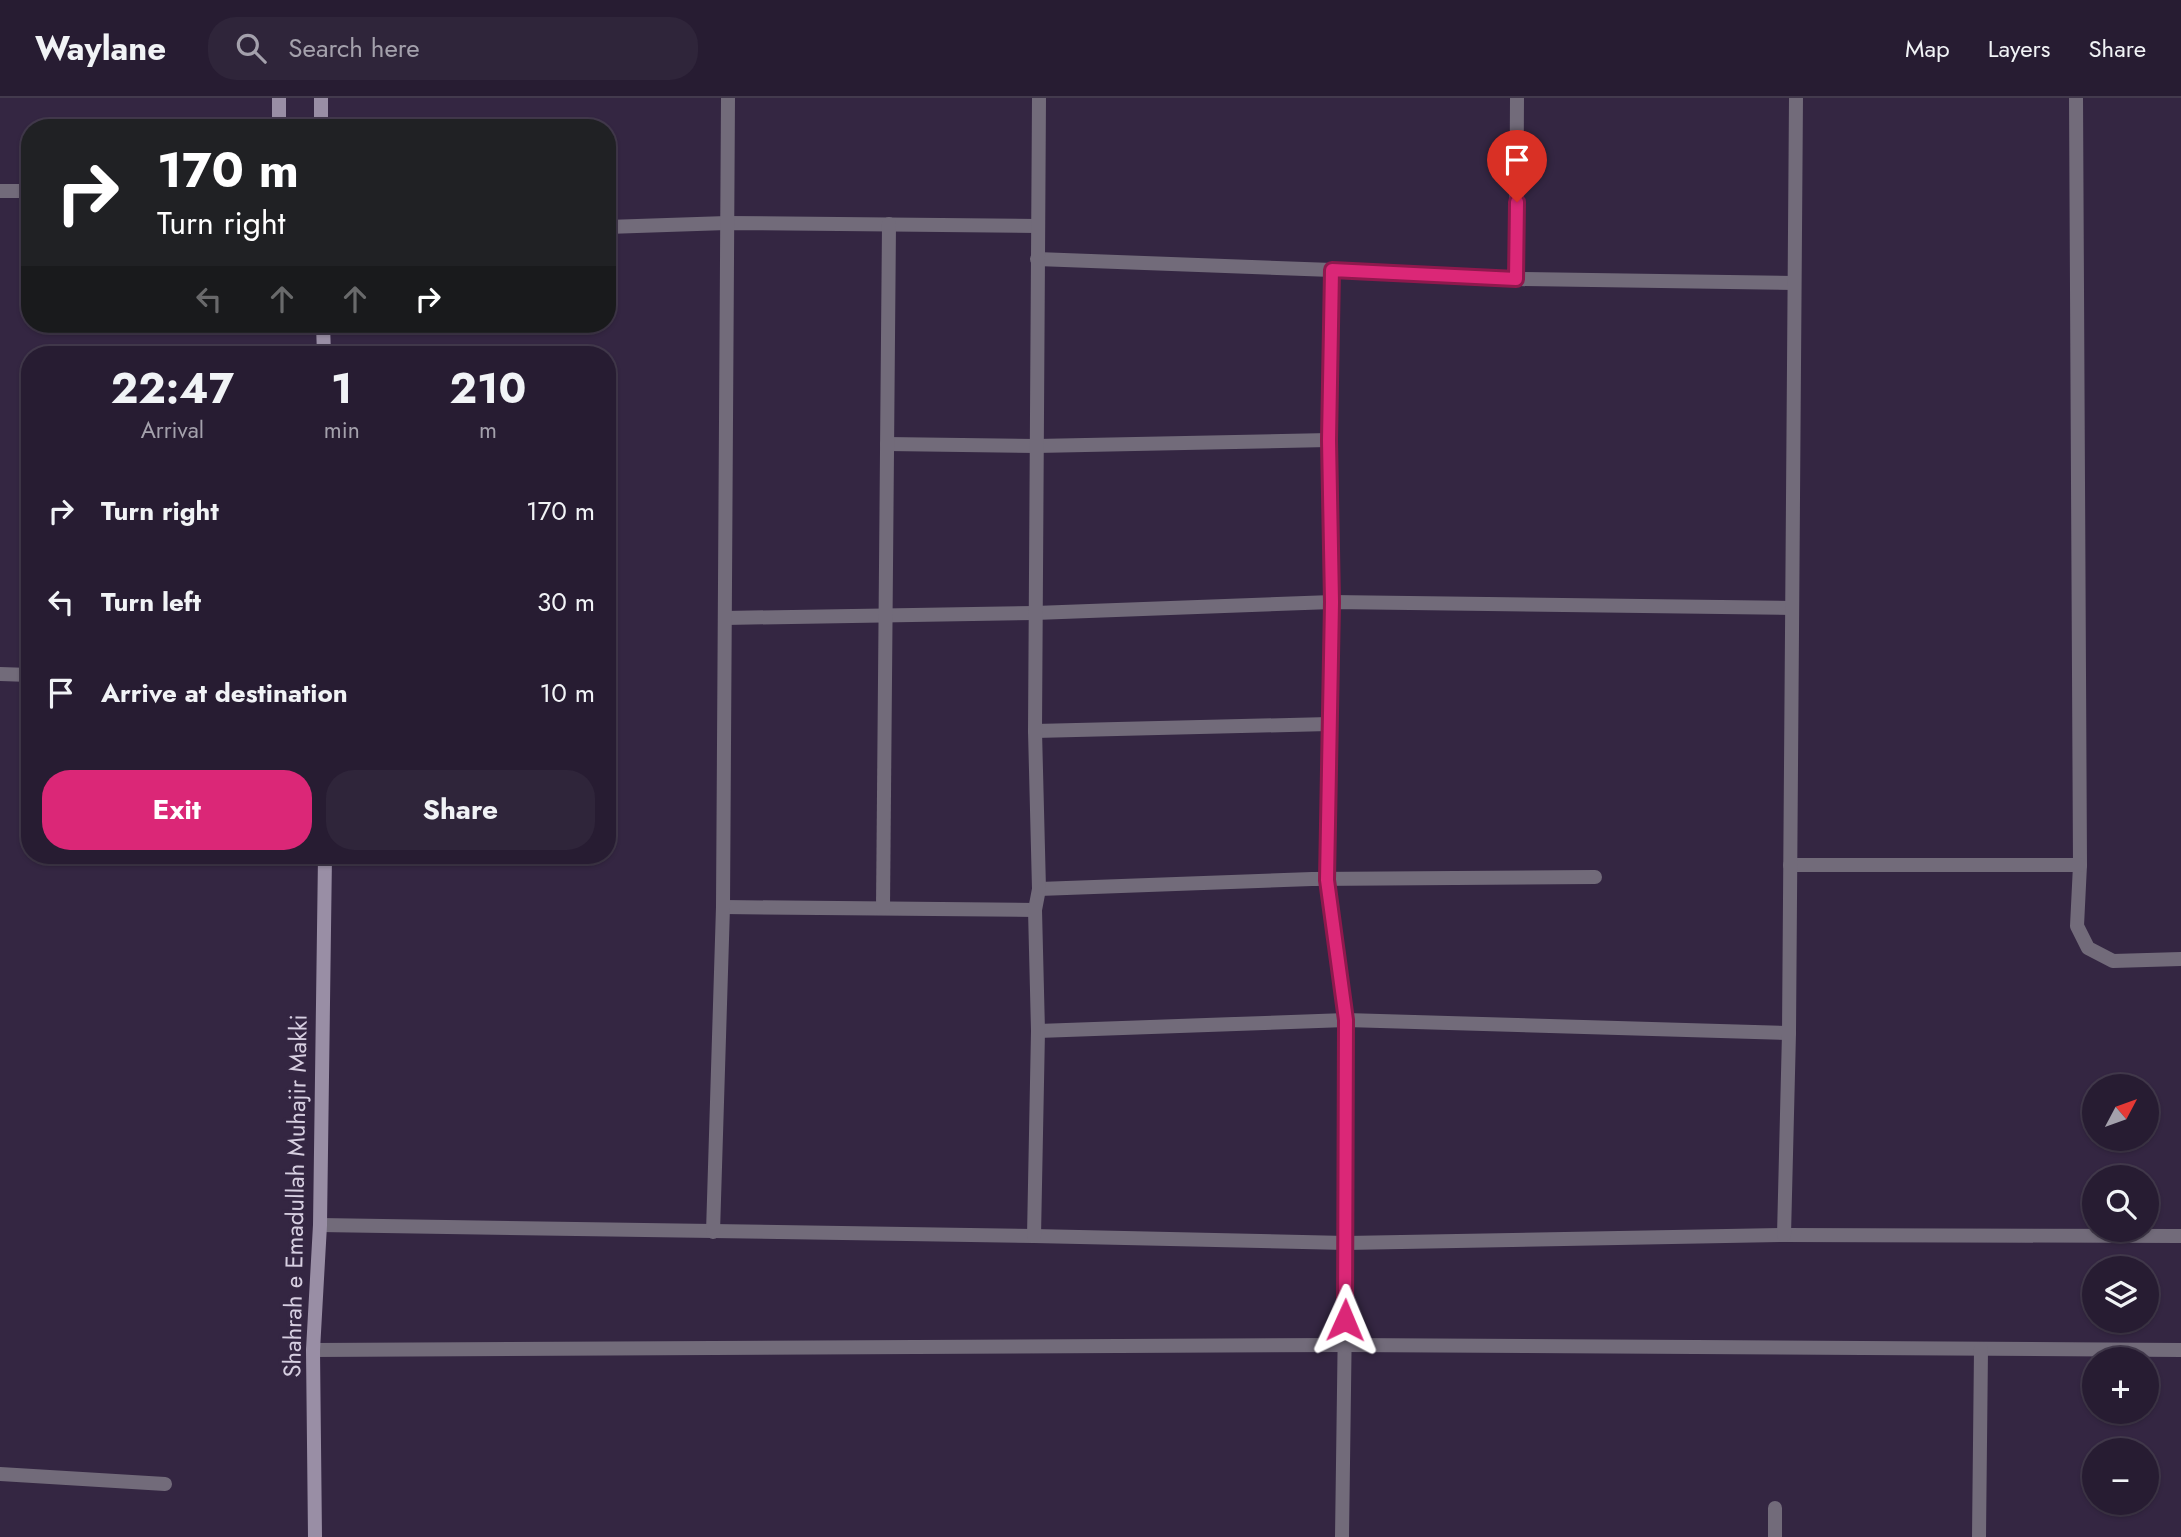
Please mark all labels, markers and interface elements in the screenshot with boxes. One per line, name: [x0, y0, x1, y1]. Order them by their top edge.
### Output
search box: [208, 17, 698, 80]
text: Waylane: [35, 25, 166, 72]
icon: search: [232, 29, 270, 67]
text: Search here: [288, 29, 420, 67]
text: Map: [1905, 31, 1950, 66]
text: Layers: [1988, 31, 2050, 66]
text: Share: [2088, 31, 2146, 66]
pin: [1487, 130, 1547, 202]
text: 170 m: [157, 135, 299, 205]
icon: arrive: [1498, 141, 1536, 179]
icon: right: [42, 147, 133, 238]
text: Turn right: [157, 200, 286, 246]
icon: left: [190, 280, 228, 318]
icon: ahead: [263, 280, 301, 318]
icon: ahead: [336, 280, 374, 318]
icon: right: [409, 280, 447, 318]
text: 22:47: [111, 358, 234, 419]
text: 1: [331, 358, 352, 419]
text: 210: [449, 358, 526, 419]
text: Arrival: [141, 413, 204, 447]
text: min: [324, 413, 360, 447]
text: m: [479, 413, 497, 447]
icon: right: [42, 492, 80, 530]
text: Turn right: [101, 492, 219, 530]
text: 170 m: [526, 492, 595, 530]
icon: left: [42, 583, 80, 621]
text: Turn left: [101, 583, 201, 621]
text: 30 m: [537, 583, 595, 621]
icon: arrive: [42, 674, 80, 712]
text: Arrive at destination: [101, 674, 348, 712]
text: 10 m: [540, 674, 595, 712]
button: Exit: [42, 770, 312, 850]
button: Share: [326, 770, 595, 850]
street label: Shahrah e Emadullah Muhajir Makki: [274, 1014, 316, 1378]
north arrow: [2082, 1074, 2160, 1152]
map controls: [2082, 1074, 2159, 1515]
button: search: [2082, 1165, 2159, 1242]
button: layers: [2082, 1256, 2159, 1333]
position arrow: [1308, 1283, 1382, 1357]
button: +: [2082, 1347, 2159, 1424]
button: −: [2082, 1438, 2159, 1515]

